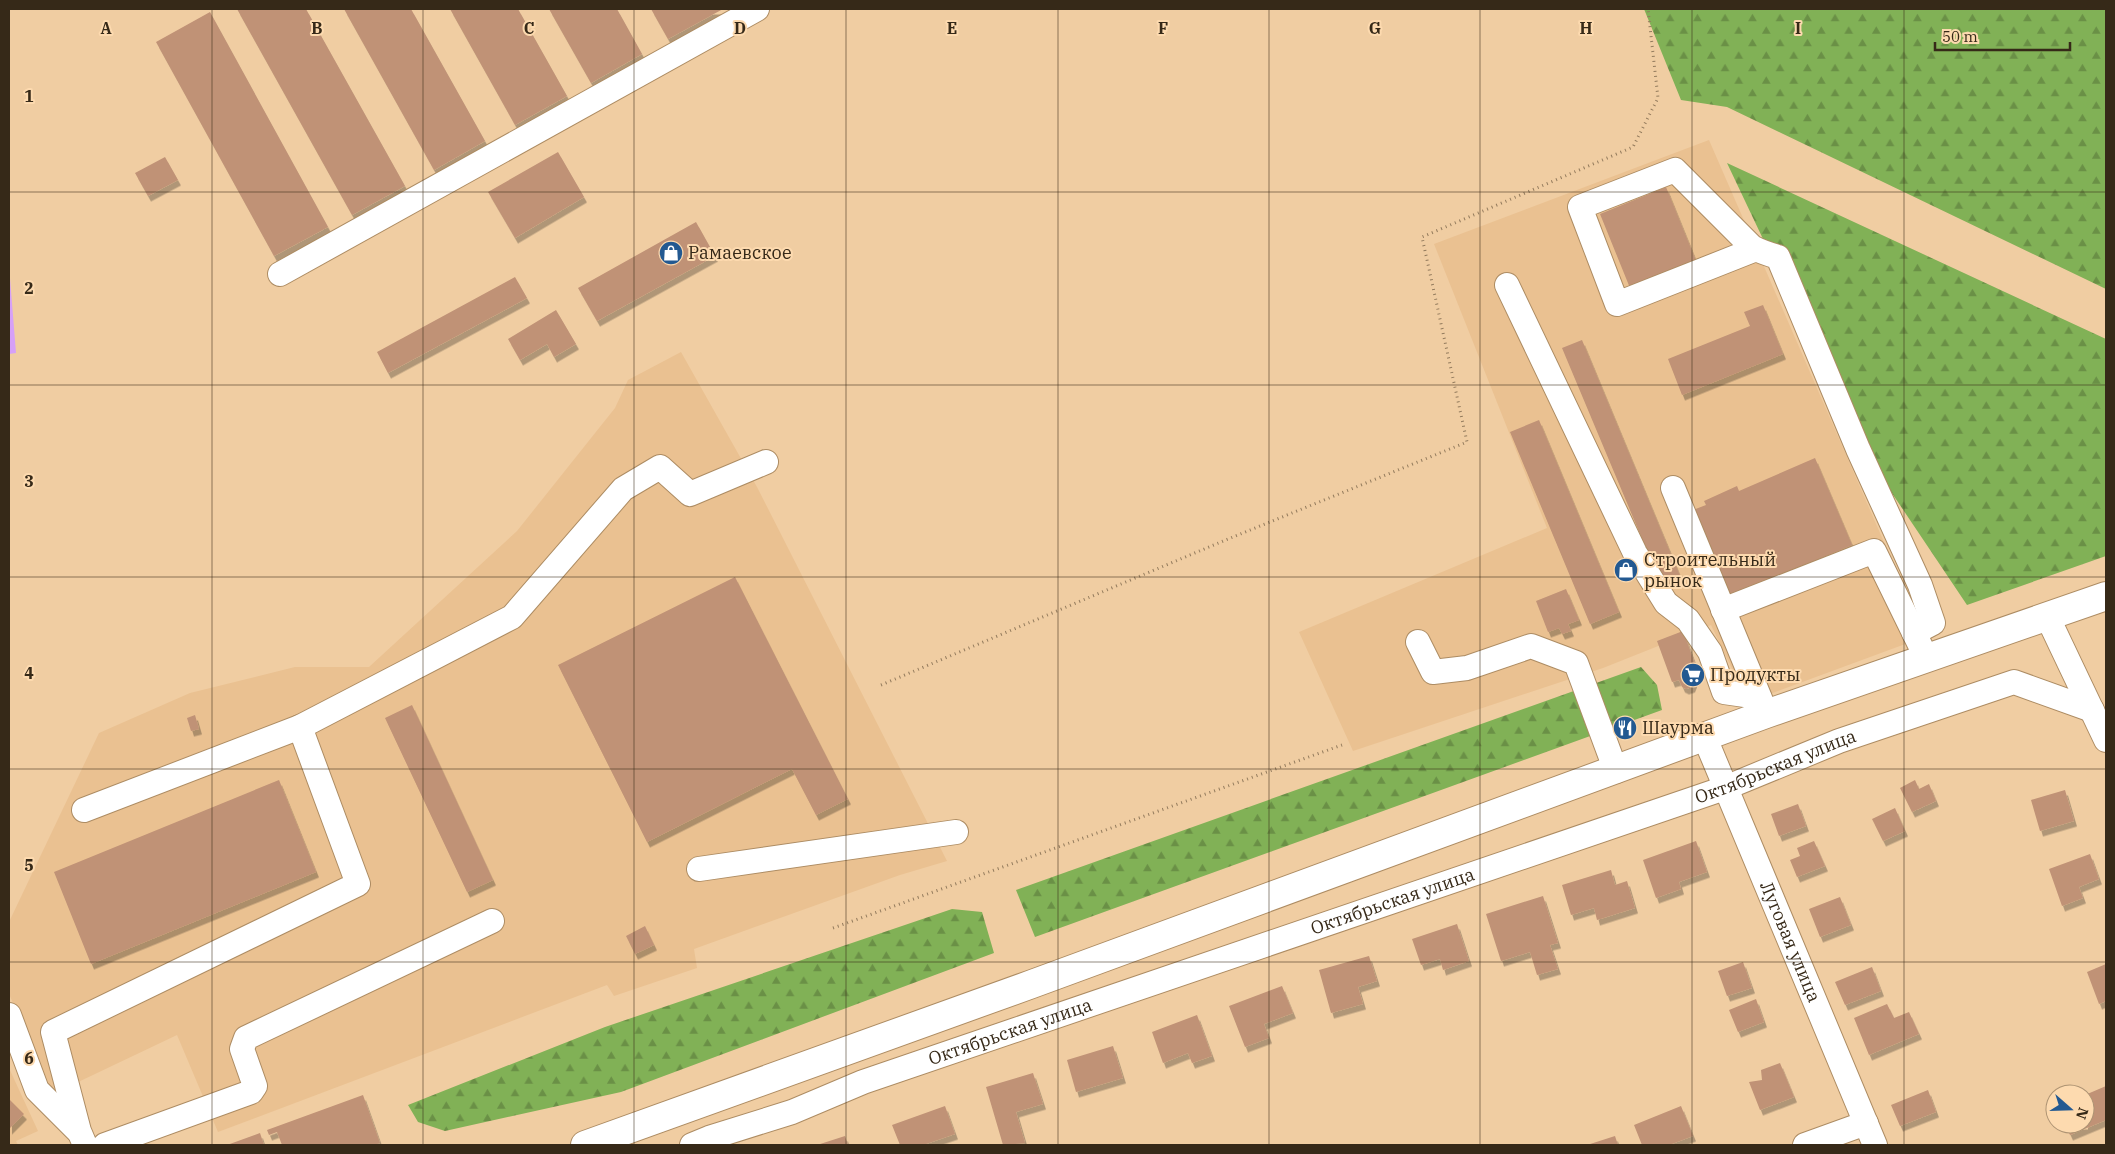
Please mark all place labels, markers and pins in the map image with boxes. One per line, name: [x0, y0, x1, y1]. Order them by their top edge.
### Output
shop icon: Рамаевское: [658, 240, 684, 266]
place label: Рамаевское: [688, 241, 792, 264]
place label: Строительный рынок: [1644, 548, 1776, 592]
shop icon: Строительный рынок: [1613, 557, 1639, 583]
supermarket icon: Продукты: [1680, 662, 1706, 688]
place label: Продукты: [1710, 663, 1800, 686]
restaurant icon: Шаурма: [1612, 715, 1638, 741]
place label: Шаурма: [1642, 716, 1714, 739]

